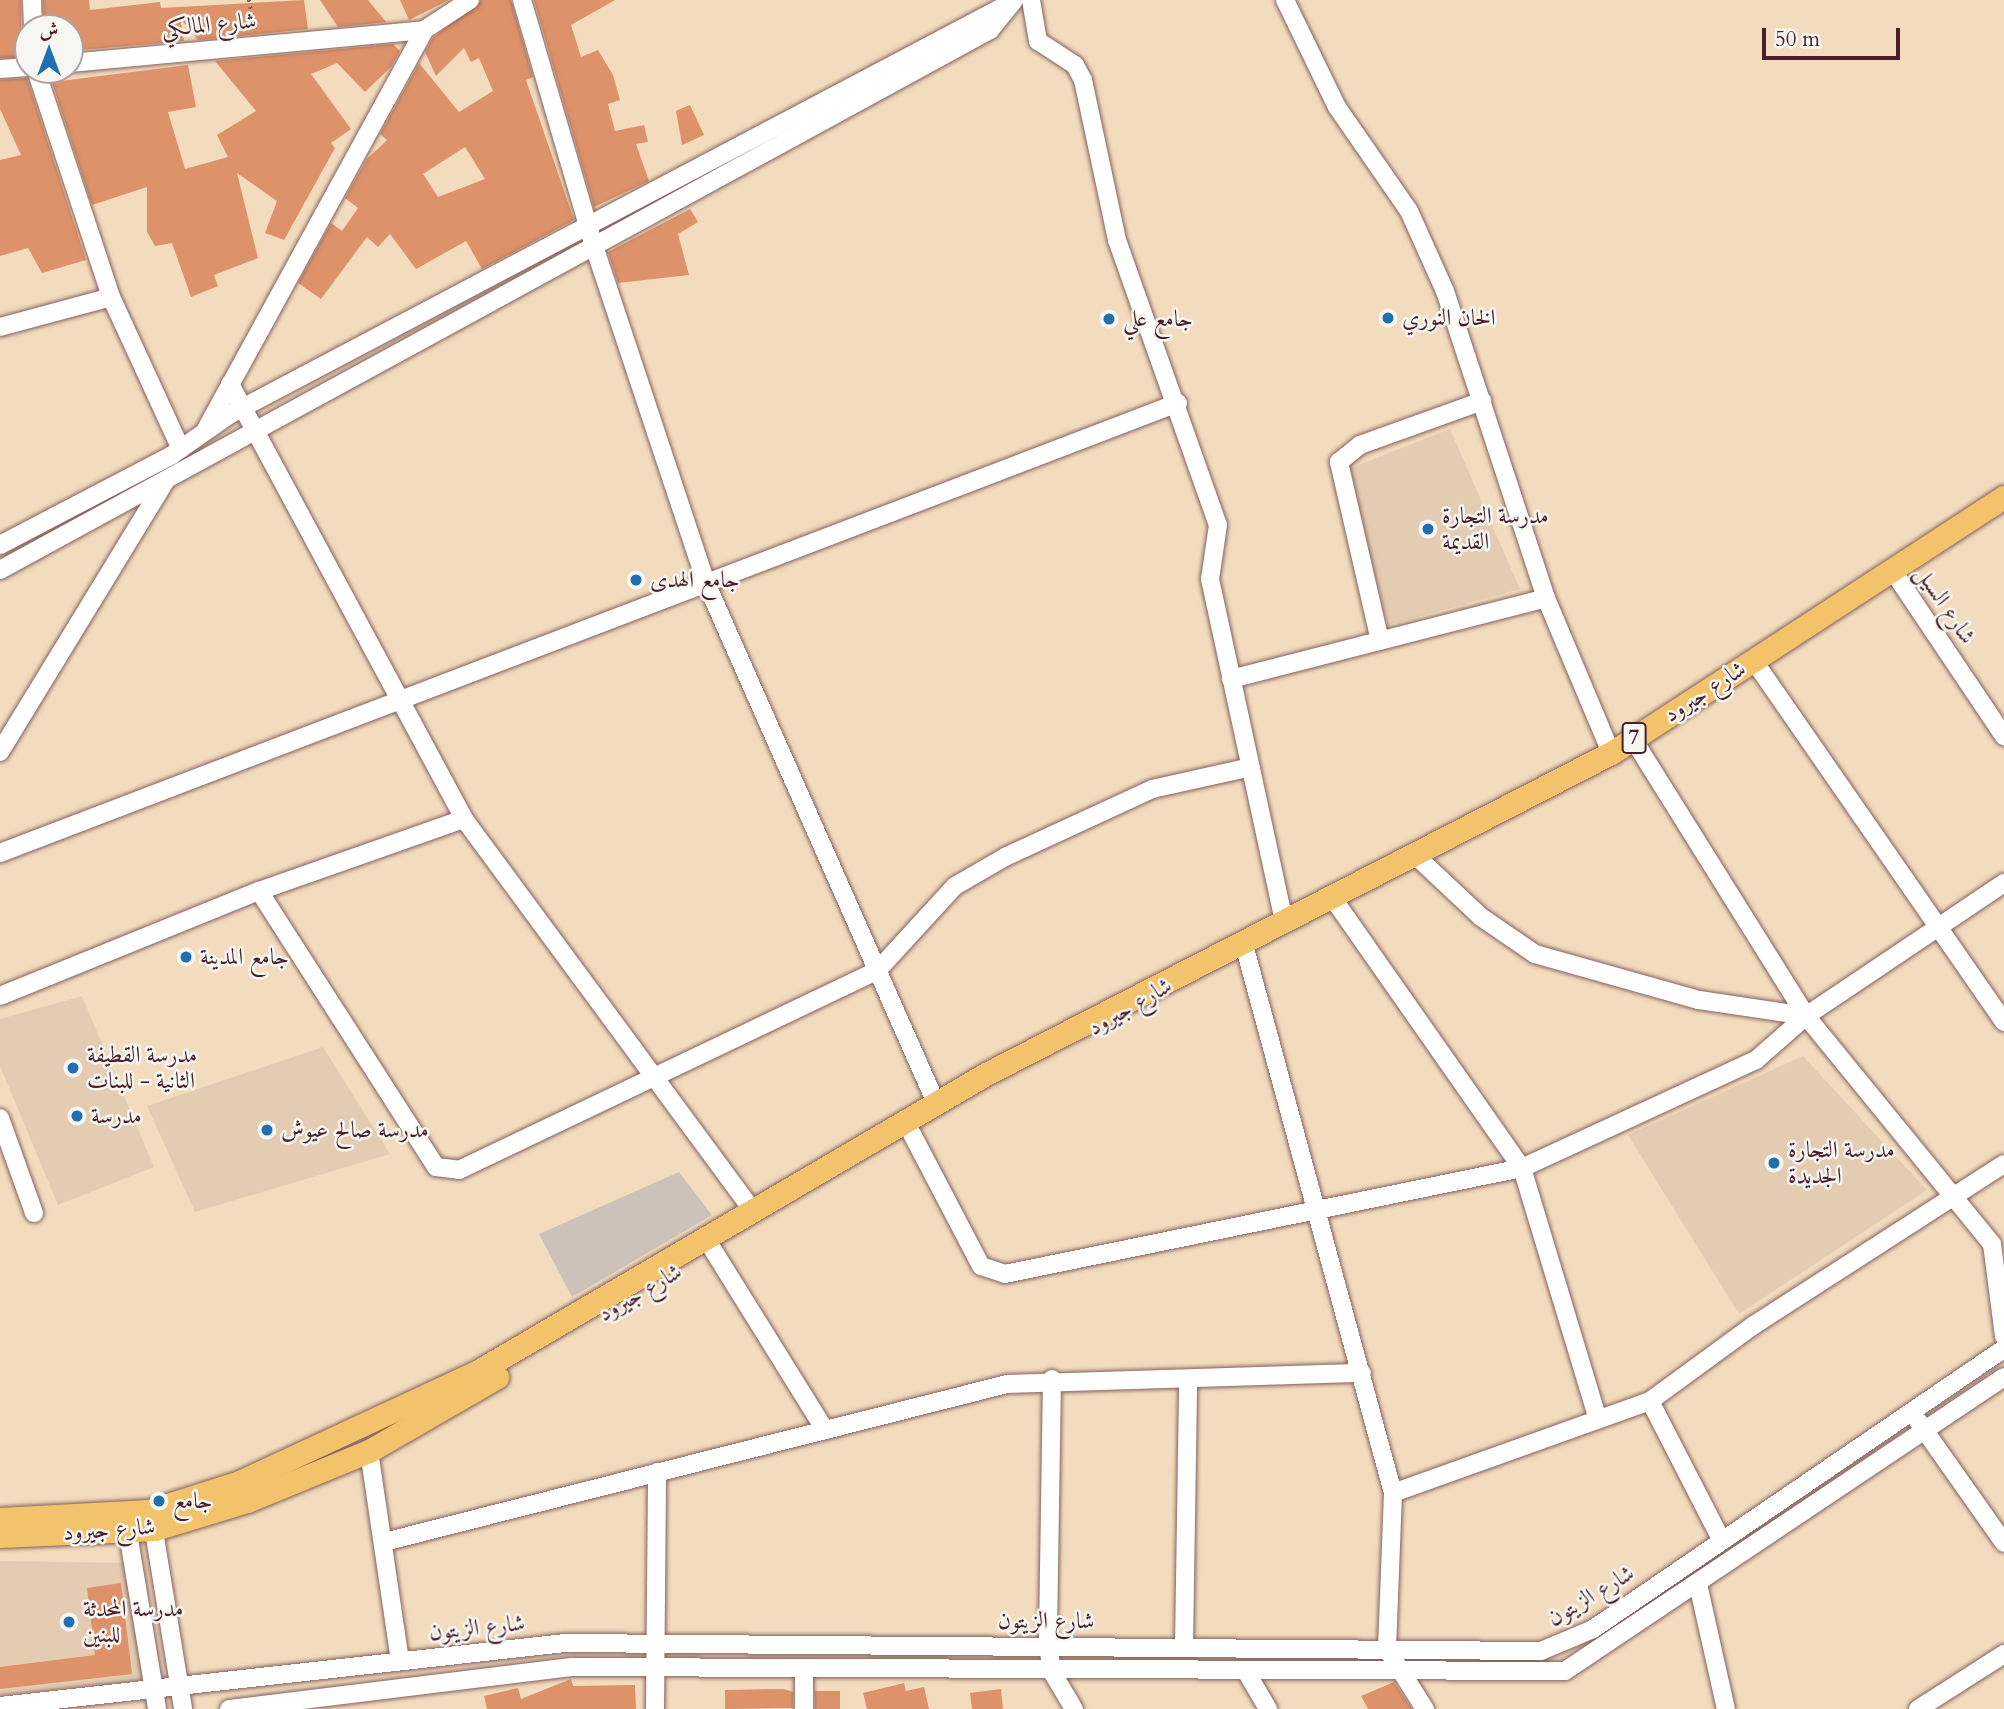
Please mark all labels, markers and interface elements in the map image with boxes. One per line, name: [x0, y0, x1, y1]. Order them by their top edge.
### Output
street label: شارع المالكي: [161, 7, 257, 43]
north arrow: [14, 14, 84, 84]
scale bar: [1766, 14, 1904, 58]
text: ش: [40, 17, 58, 43]
text: 50 m: [1775, 25, 1820, 54]
place label: الخان النوري: [1402, 304, 1495, 332]
place label: جامع علي: [1123, 305, 1193, 333]
marker: الخان النوري: [1380, 310, 1396, 326]
marker: جامع علي: [1101, 311, 1117, 327]
place label: مدرسة التجارة القديمة: [1442, 502, 1549, 556]
marker: مدرسة التجارة القديمة: [1420, 521, 1436, 537]
street label: شارع السيل: [1909, 561, 1981, 649]
place label: جامع الهدى: [650, 566, 740, 594]
marker: جامع الهدى: [628, 572, 644, 588]
street label: شارع جيرود: [1659, 655, 1751, 729]
road number: 7: [1620, 720, 1648, 756]
place label: جامع المدينة: [200, 943, 289, 971]
marker: جامع المدينة: [178, 949, 194, 965]
street label: شارع جيرود: [1083, 972, 1177, 1042]
place label: مدرسة القطيفة الثانية - للبنات: [87, 1041, 197, 1095]
marker: مدرسة القطيفة الثانية - للبنات: [65, 1060, 81, 1076]
place label: مدرسة: [91, 1102, 142, 1130]
marker: مدرسة: [69, 1108, 85, 1124]
place label: مدرسة صالح عيوش: [281, 1116, 429, 1144]
marker: مدرسة صالح عيوش: [259, 1122, 275, 1138]
place label: مدرسة التجارة الجديدة: [1788, 1136, 1895, 1190]
marker: مدرسة التجارة الجديدة: [1766, 1155, 1782, 1171]
street label: شارع جيرود: [593, 1258, 687, 1328]
place label: جامع: [173, 1487, 212, 1515]
marker: جامع: [151, 1493, 167, 1509]
street label: شارع جيرود: [62, 1513, 156, 1547]
street label: شارع الزيتون: [1543, 1559, 1639, 1633]
place label: مدرسة المحدثة للبنين: [83, 1595, 183, 1649]
street label: شارع الزيتون: [998, 1607, 1094, 1635]
street label: شارع الزيتون: [428, 1609, 526, 1647]
marker: مدرسة المحدثة للبنين: [61, 1614, 77, 1630]

